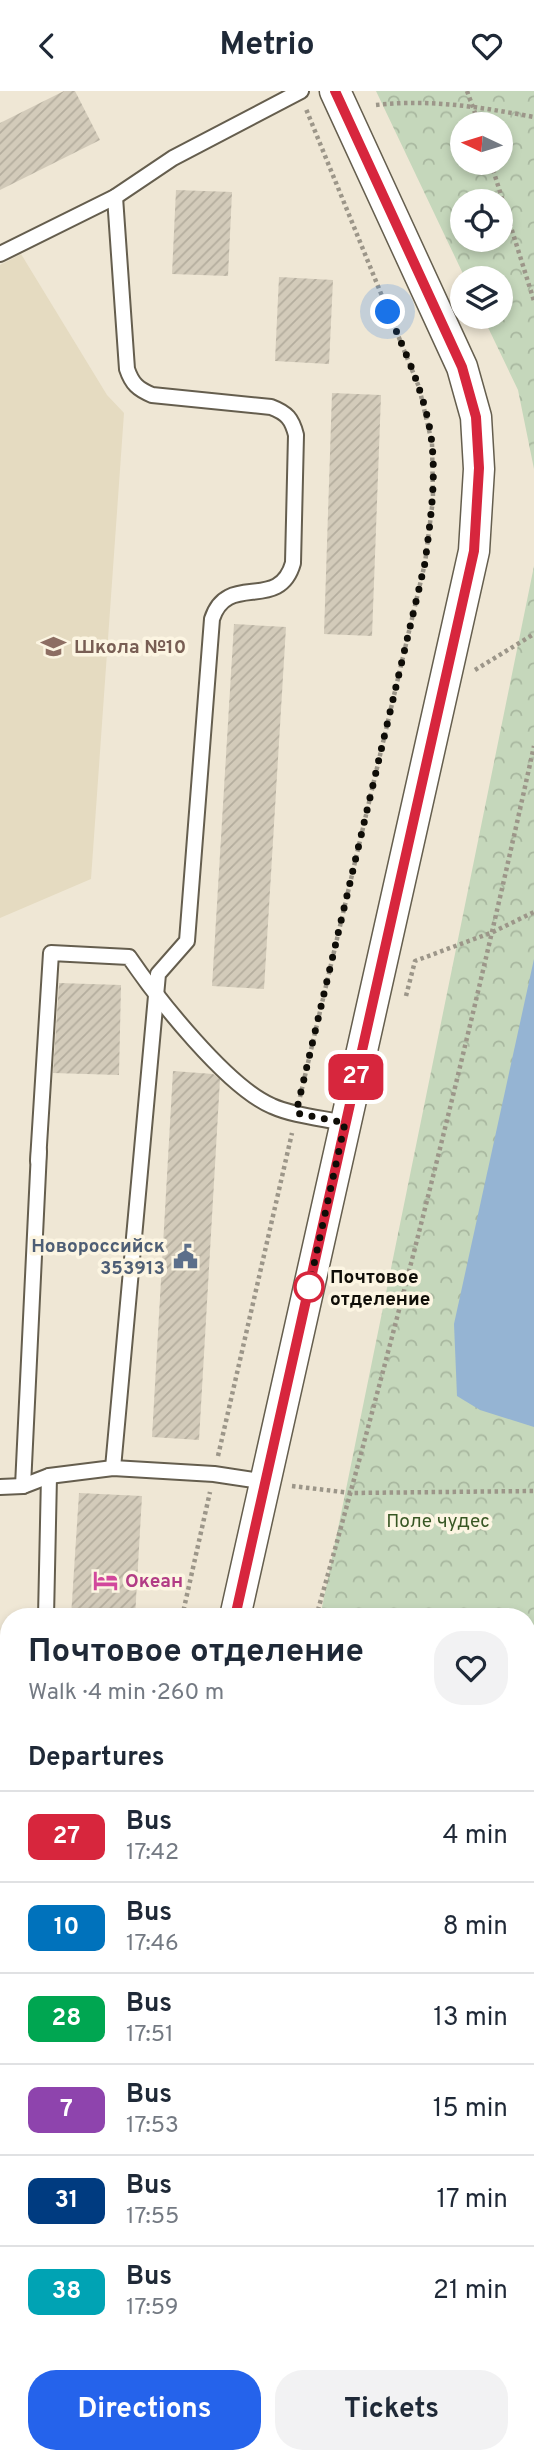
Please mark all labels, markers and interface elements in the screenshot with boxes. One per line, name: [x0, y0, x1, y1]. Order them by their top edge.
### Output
text: Metrio: [219, 26, 315, 66]
icon: back: [28, 27, 66, 65]
icon: heart: [468, 27, 506, 65]
north arrow: [450, 112, 513, 175]
map controls: [450, 112, 513, 329]
button: locate: [450, 189, 513, 252]
button: layers: [450, 266, 513, 329]
your location: [370, 294, 405, 329]
school or university icon: Школа №10: [40, 632, 68, 660]
place label: Школа №10: [74, 636, 186, 660]
line badge: 27: [324, 1054, 388, 1100]
text: 27: [342, 1062, 370, 1092]
place label: Новороссийск 353913: [31, 1235, 165, 1281]
public building icon: Новороссийск 353913: [171, 1242, 199, 1270]
place label: Почтовое отделение: [330, 1266, 430, 1312]
marker: Почтовое отделение: [294, 1272, 324, 1302]
park label: Поле чудес: [386, 1510, 490, 1534]
hotel icon: Океан: [91, 1566, 119, 1594]
place label: Океан: [125, 1570, 183, 1594]
button: heart: [434, 1631, 508, 1705]
text: Почтовое отделение: [28, 1632, 364, 1674]
text: Walk · 4 min · 260 m: [28, 1679, 224, 1708]
text: Departures: [28, 1742, 165, 1775]
text: Bus: [126, 1806, 172, 1839]
text: 4 min: [442, 1820, 508, 1853]
text: 27: [53, 1822, 80, 1852]
text: 17:42: [126, 1839, 179, 1868]
text: Bus: [126, 1897, 172, 1930]
text: 8 min: [443, 1911, 508, 1944]
text: 10: [54, 1913, 79, 1943]
text: 17:46: [126, 1930, 179, 1959]
text: Bus: [126, 1988, 172, 2021]
text: 13 min: [433, 2002, 508, 2035]
text: 28: [52, 2004, 81, 2034]
text: 17:51: [126, 2021, 174, 2050]
text: Bus: [126, 2079, 172, 2112]
text: 15 min: [433, 2093, 508, 2126]
text: 7: [60, 2095, 73, 2125]
text: 17:53: [126, 2112, 179, 2141]
text: Bus: [126, 2170, 172, 2203]
text: 17 min: [436, 2184, 508, 2217]
text: 31: [55, 2186, 78, 2216]
text: 17:55: [126, 2203, 179, 2232]
text: Bus: [126, 2261, 172, 2294]
text: 21 min: [433, 2275, 508, 2308]
text: 38: [52, 2277, 81, 2307]
text: 17:59: [126, 2294, 179, 2323]
button: Directions: [28, 2370, 261, 2450]
button: Tickets: [275, 2370, 508, 2450]

